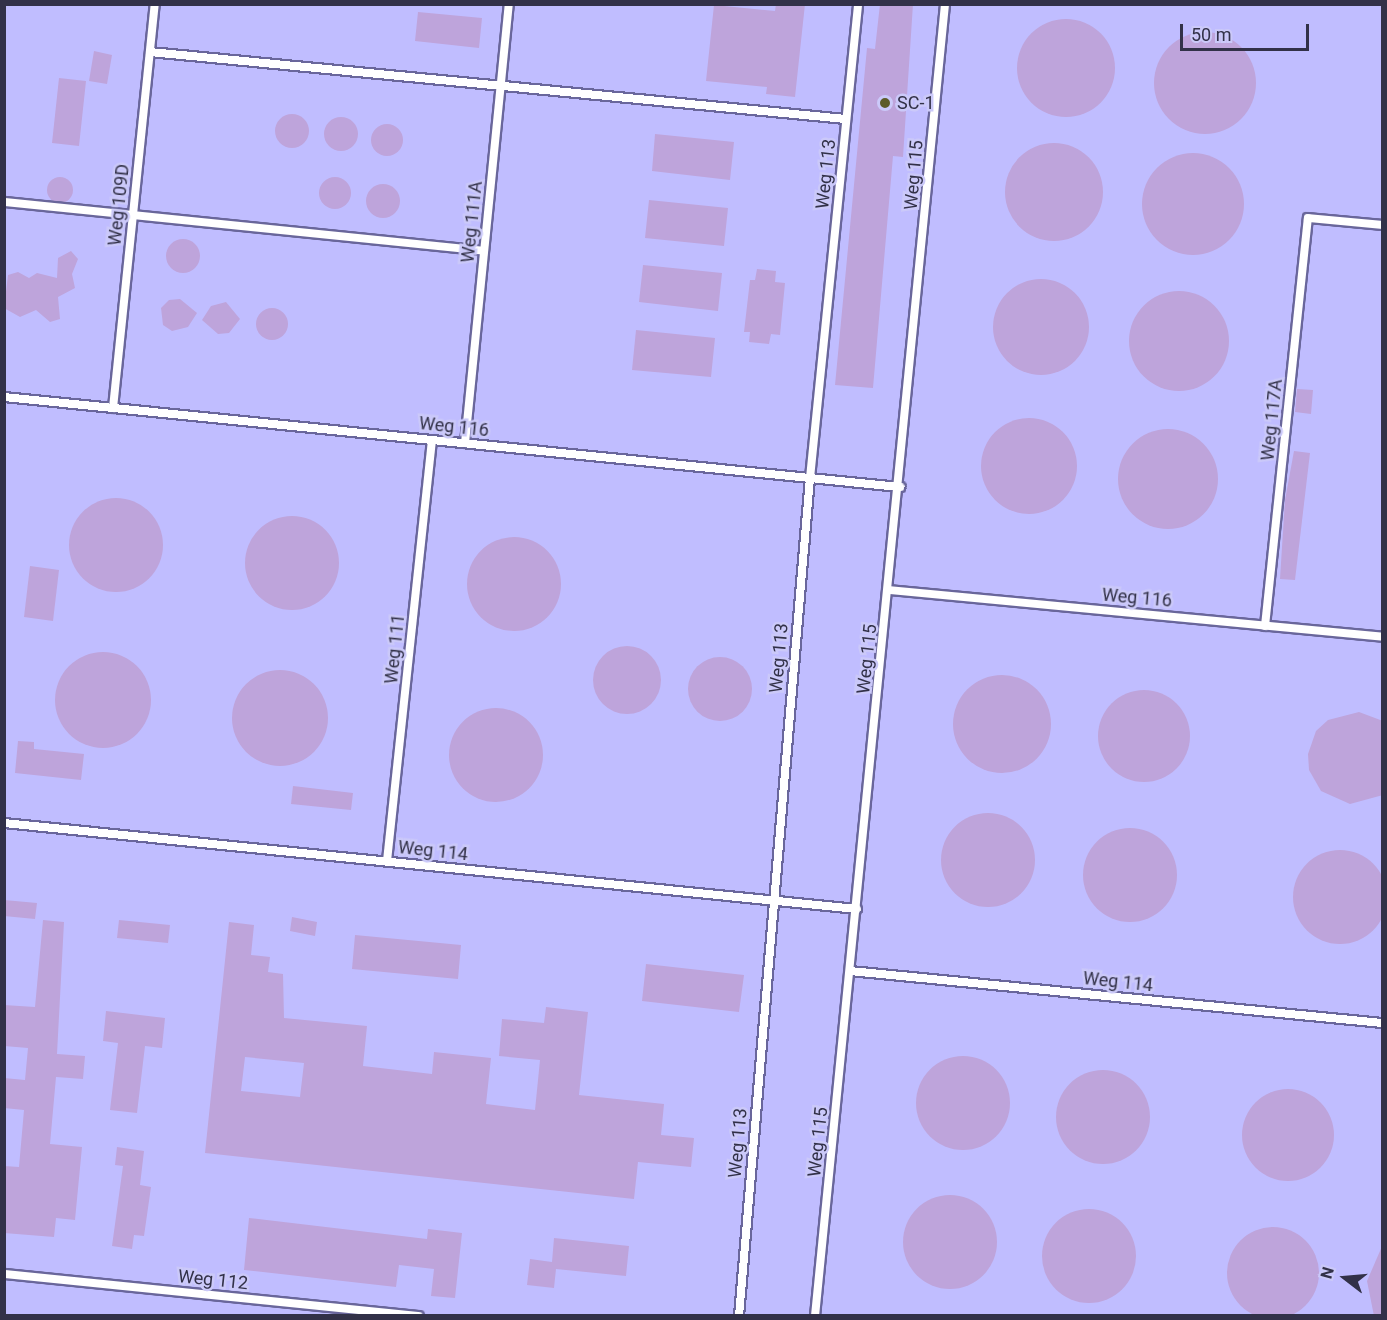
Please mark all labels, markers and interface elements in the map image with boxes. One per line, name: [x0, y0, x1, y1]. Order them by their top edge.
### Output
scale bar: [1183, 12, 1312, 50]
text: 50 m: [1191, 24, 1231, 45]
place label: SC-1: [897, 92, 934, 114]
marker: SC-1: [878, 96, 892, 110]
street label: Weg 113: [812, 138, 840, 210]
street label: Weg 115: [900, 139, 928, 211]
street label: Weg 109D: [104, 163, 134, 247]
street label: Weg 111A: [457, 180, 487, 264]
street label: Weg 117A: [1257, 378, 1287, 462]
street label: Weg 116: [418, 413, 490, 441]
street label: Weg 116: [1101, 584, 1173, 612]
street label: Weg 111: [381, 613, 409, 685]
street label: Weg 113: [765, 622, 793, 694]
street label: Weg 115: [853, 623, 881, 695]
street label: Weg 114: [397, 837, 469, 865]
street label: Weg 114: [1082, 968, 1154, 996]
street label: Weg 115: [804, 1106, 832, 1178]
street label: Weg 113: [724, 1107, 752, 1179]
north arrow: [1315, 1248, 1375, 1308]
text: N: [1317, 1265, 1338, 1281]
street label: Weg 112: [177, 1266, 249, 1294]

